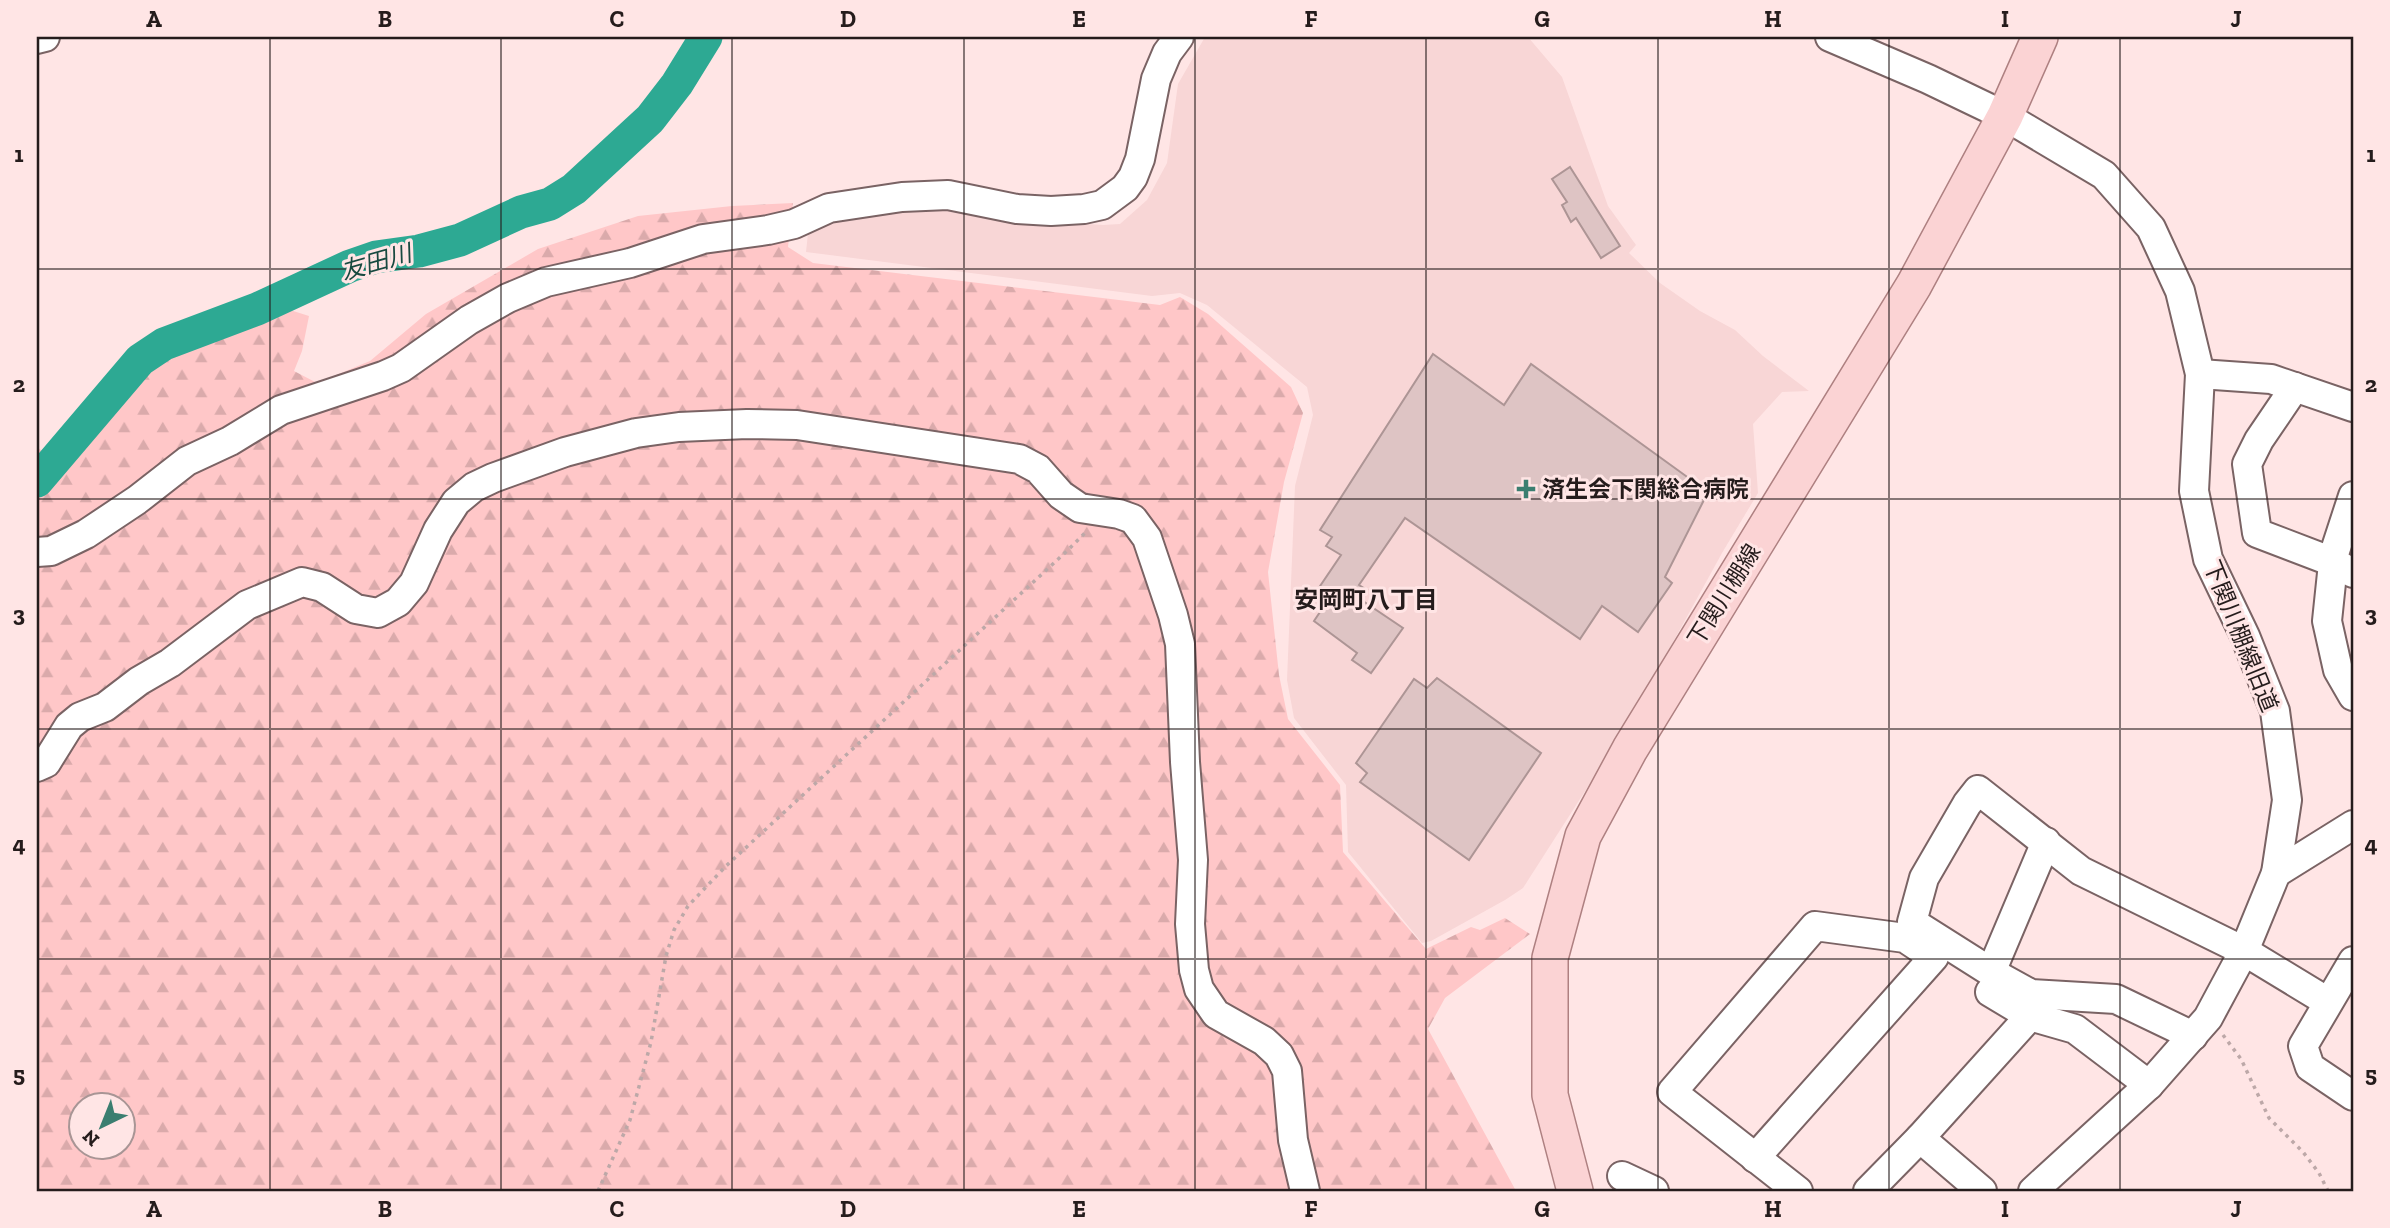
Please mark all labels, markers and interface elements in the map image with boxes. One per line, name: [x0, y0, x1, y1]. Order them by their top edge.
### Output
text: A: [146, 5, 162, 33]
text: B: [378, 5, 392, 33]
text: C: [610, 5, 624, 33]
text: D: [840, 5, 856, 33]
text: E: [1072, 5, 1086, 33]
text: F: [1304, 5, 1318, 33]
text: G: [1534, 5, 1550, 33]
text: H: [1764, 5, 1782, 33]
text: I: [2001, 5, 2009, 33]
text: J: [2230, 5, 2242, 33]
text: 1: [14, 140, 24, 168]
text: 1: [2366, 140, 2376, 168]
water label: 友田川: [337, 237, 417, 286]
text: 2: [13, 370, 25, 398]
text: 2: [2365, 370, 2377, 398]
place label: 済生会下関総合病院: [1542, 475, 1749, 503]
marker: 済生会下関総合病院: [1516, 479, 1536, 499]
street label: 下関川棚線: [1682, 539, 1766, 651]
street label: 下関川棚線旧道: [2198, 556, 2284, 716]
district label: 安岡町八丁目: [1294, 585, 1438, 614]
text: 3: [13, 600, 25, 628]
text: 3: [2365, 600, 2377, 628]
text: 4: [12, 830, 26, 858]
text: 4: [2364, 830, 2378, 858]
text: 5: [13, 1060, 25, 1088]
text: 5: [2365, 1060, 2377, 1088]
north arrow: [66, 1092, 136, 1162]
text: N: [78, 1125, 104, 1151]
text: A: [146, 1195, 162, 1223]
text: B: [378, 1195, 392, 1223]
text: C: [610, 1195, 624, 1223]
text: D: [840, 1195, 856, 1223]
text: E: [1072, 1195, 1086, 1223]
text: F: [1304, 1195, 1318, 1223]
text: G: [1534, 1195, 1550, 1223]
text: H: [1764, 1195, 1782, 1223]
text: I: [2001, 1195, 2009, 1223]
text: J: [2230, 1195, 2242, 1223]

